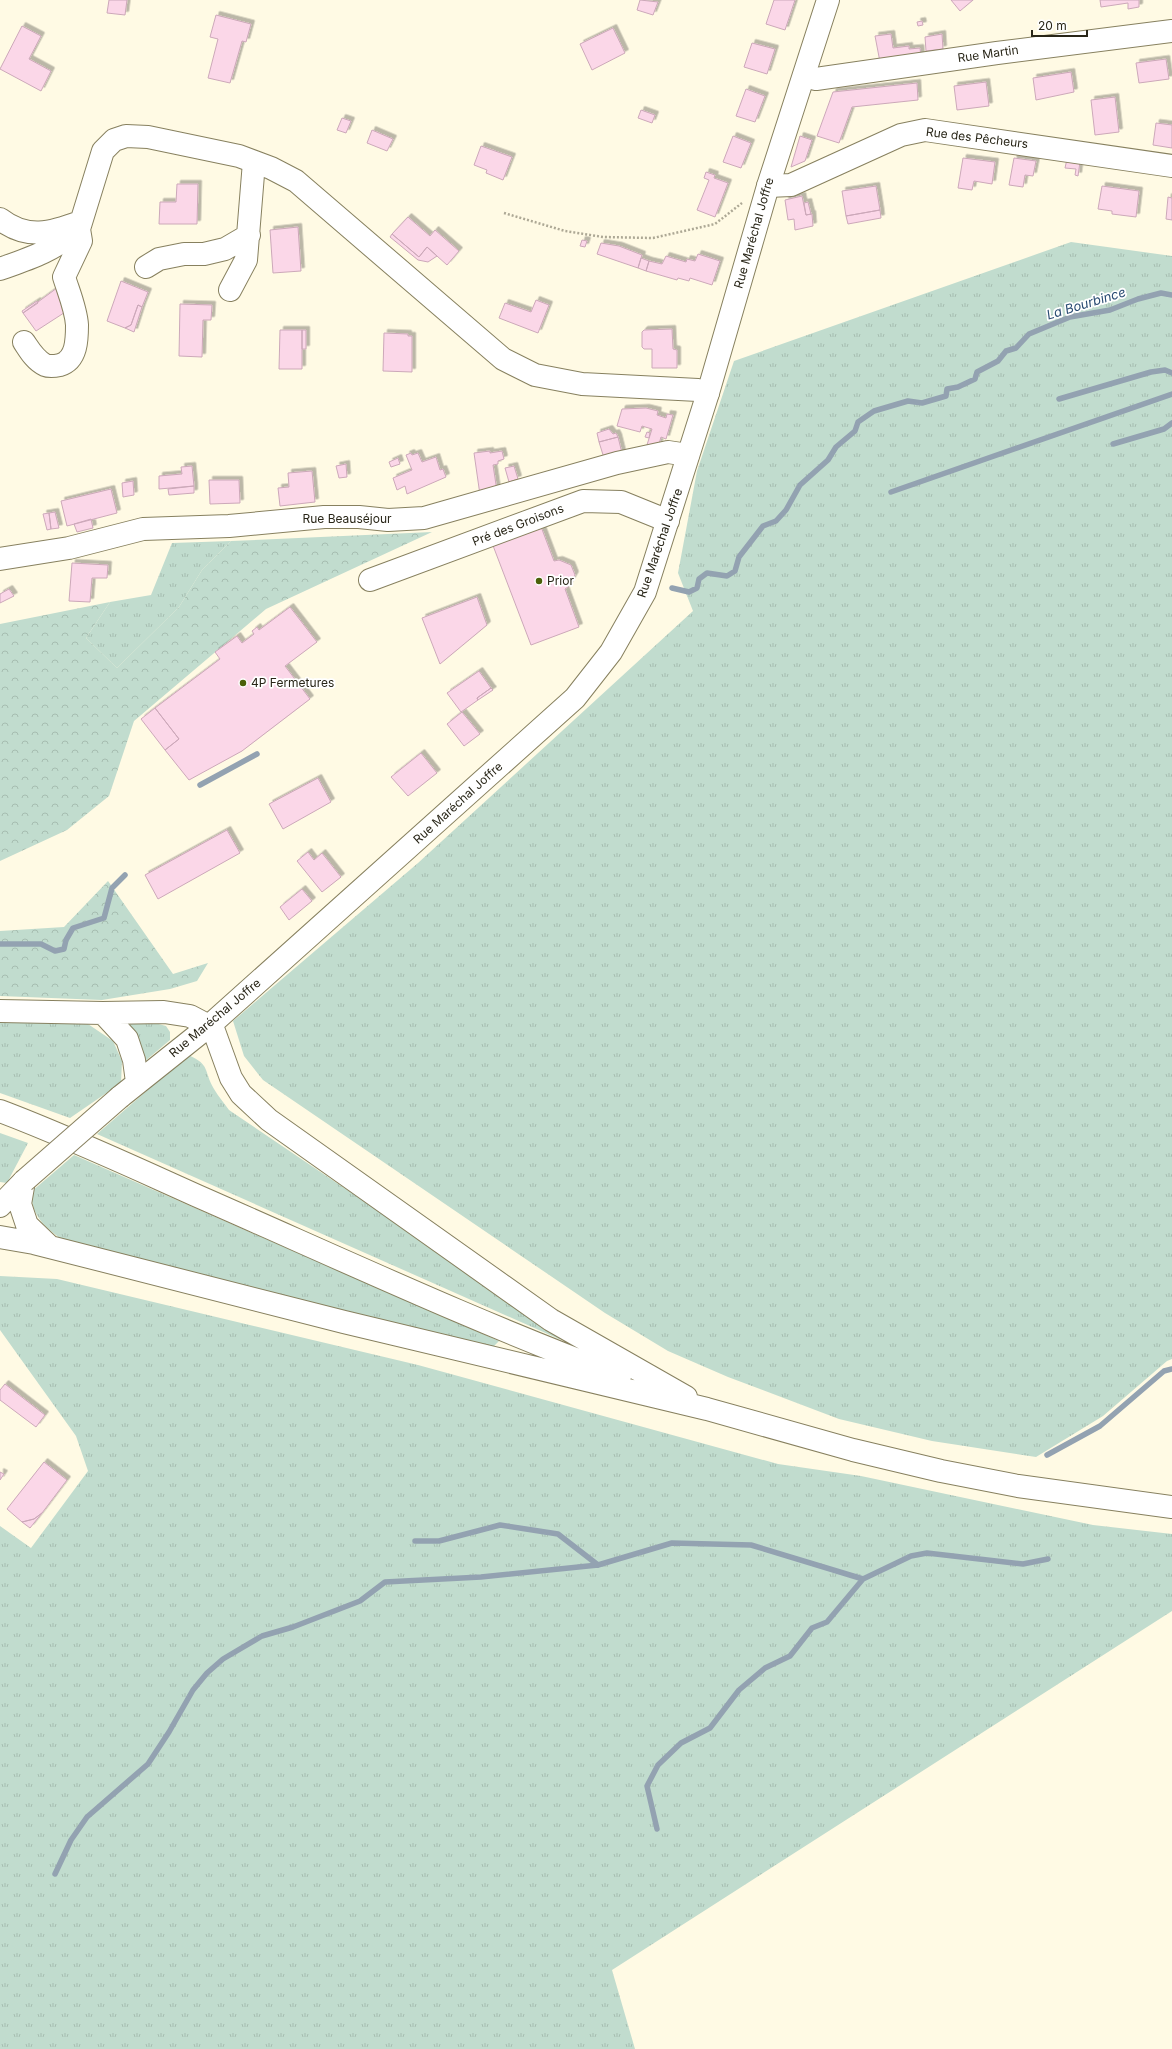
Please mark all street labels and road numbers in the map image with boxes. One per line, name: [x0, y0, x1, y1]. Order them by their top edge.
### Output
street label: Rue Martin: [956, 42, 1019, 65]
street label: Rue des Pêcheurs: [925, 124, 1029, 151]
street label: Rue Maréchal Joffre: [730, 176, 777, 290]
street label: Rue Maréchal Joffre: [634, 486, 685, 600]
street label: Pré des Groisons: [470, 500, 566, 549]
street label: Rue Beauséjour: [302, 511, 392, 526]
street label: Rue Maréchal Joffre: [410, 759, 505, 847]
street label: Rue Maréchal Joffre: [166, 975, 263, 1060]

